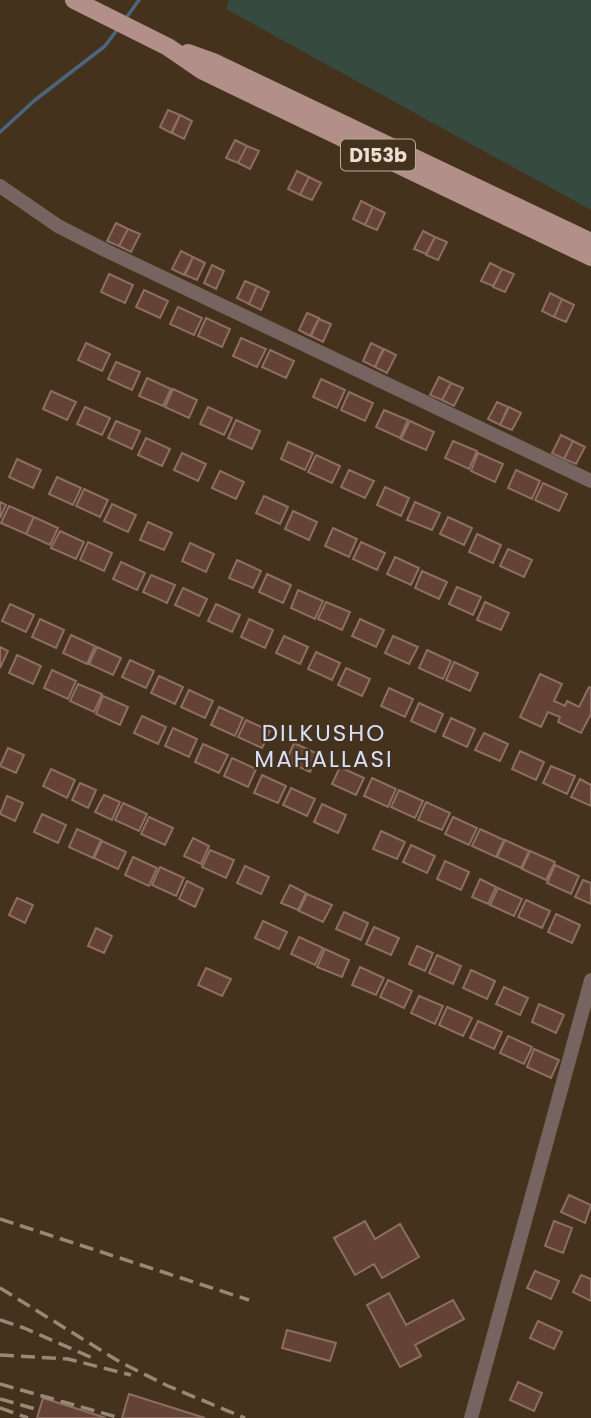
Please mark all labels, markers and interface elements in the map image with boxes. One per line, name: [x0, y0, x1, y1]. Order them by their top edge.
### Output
road number: D153b: [341, 140, 415, 170]
district label: DILKUSHO MAHALLASI: [254, 717, 394, 775]

